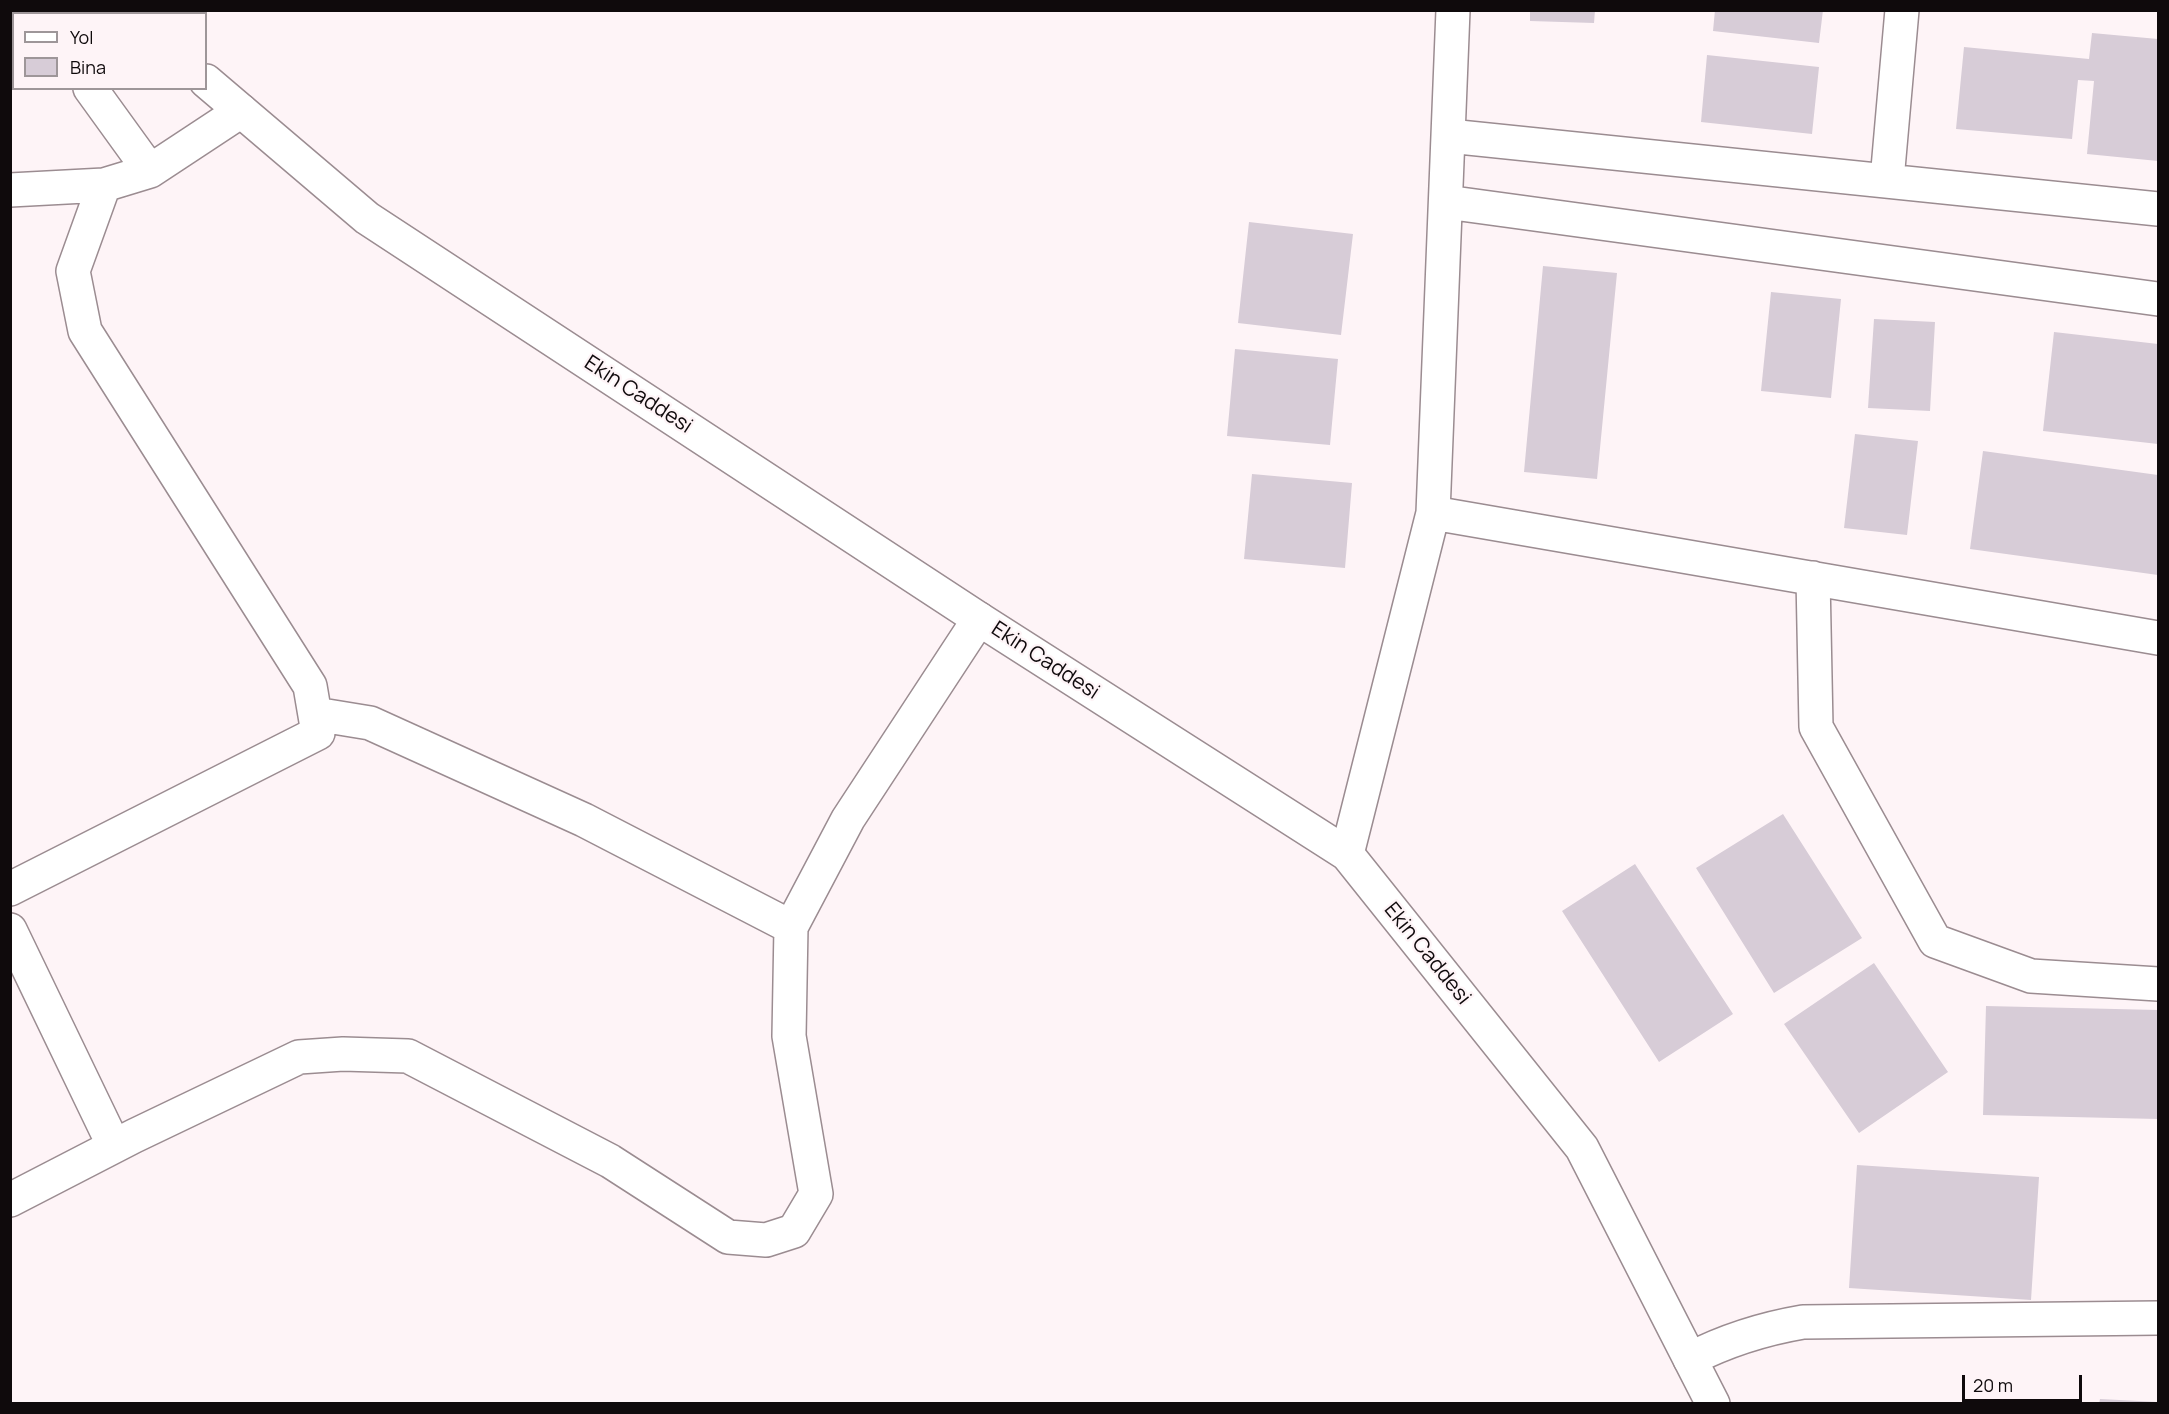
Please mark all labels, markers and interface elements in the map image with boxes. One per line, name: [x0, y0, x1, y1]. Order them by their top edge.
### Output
legend: [12, 12, 207, 90]
text: Yol: [70, 25, 93, 49]
text: Bina: [70, 55, 106, 79]
street label: Ekin Caddesi: [579, 351, 697, 439]
street label: Ekin Caddesi: [986, 617, 1104, 705]
street label: Ekin Caddesi: [1378, 898, 1476, 1010]
scale bar: [1965, 1363, 2085, 1401]
text: 20 m: [1973, 1373, 2013, 1397]

